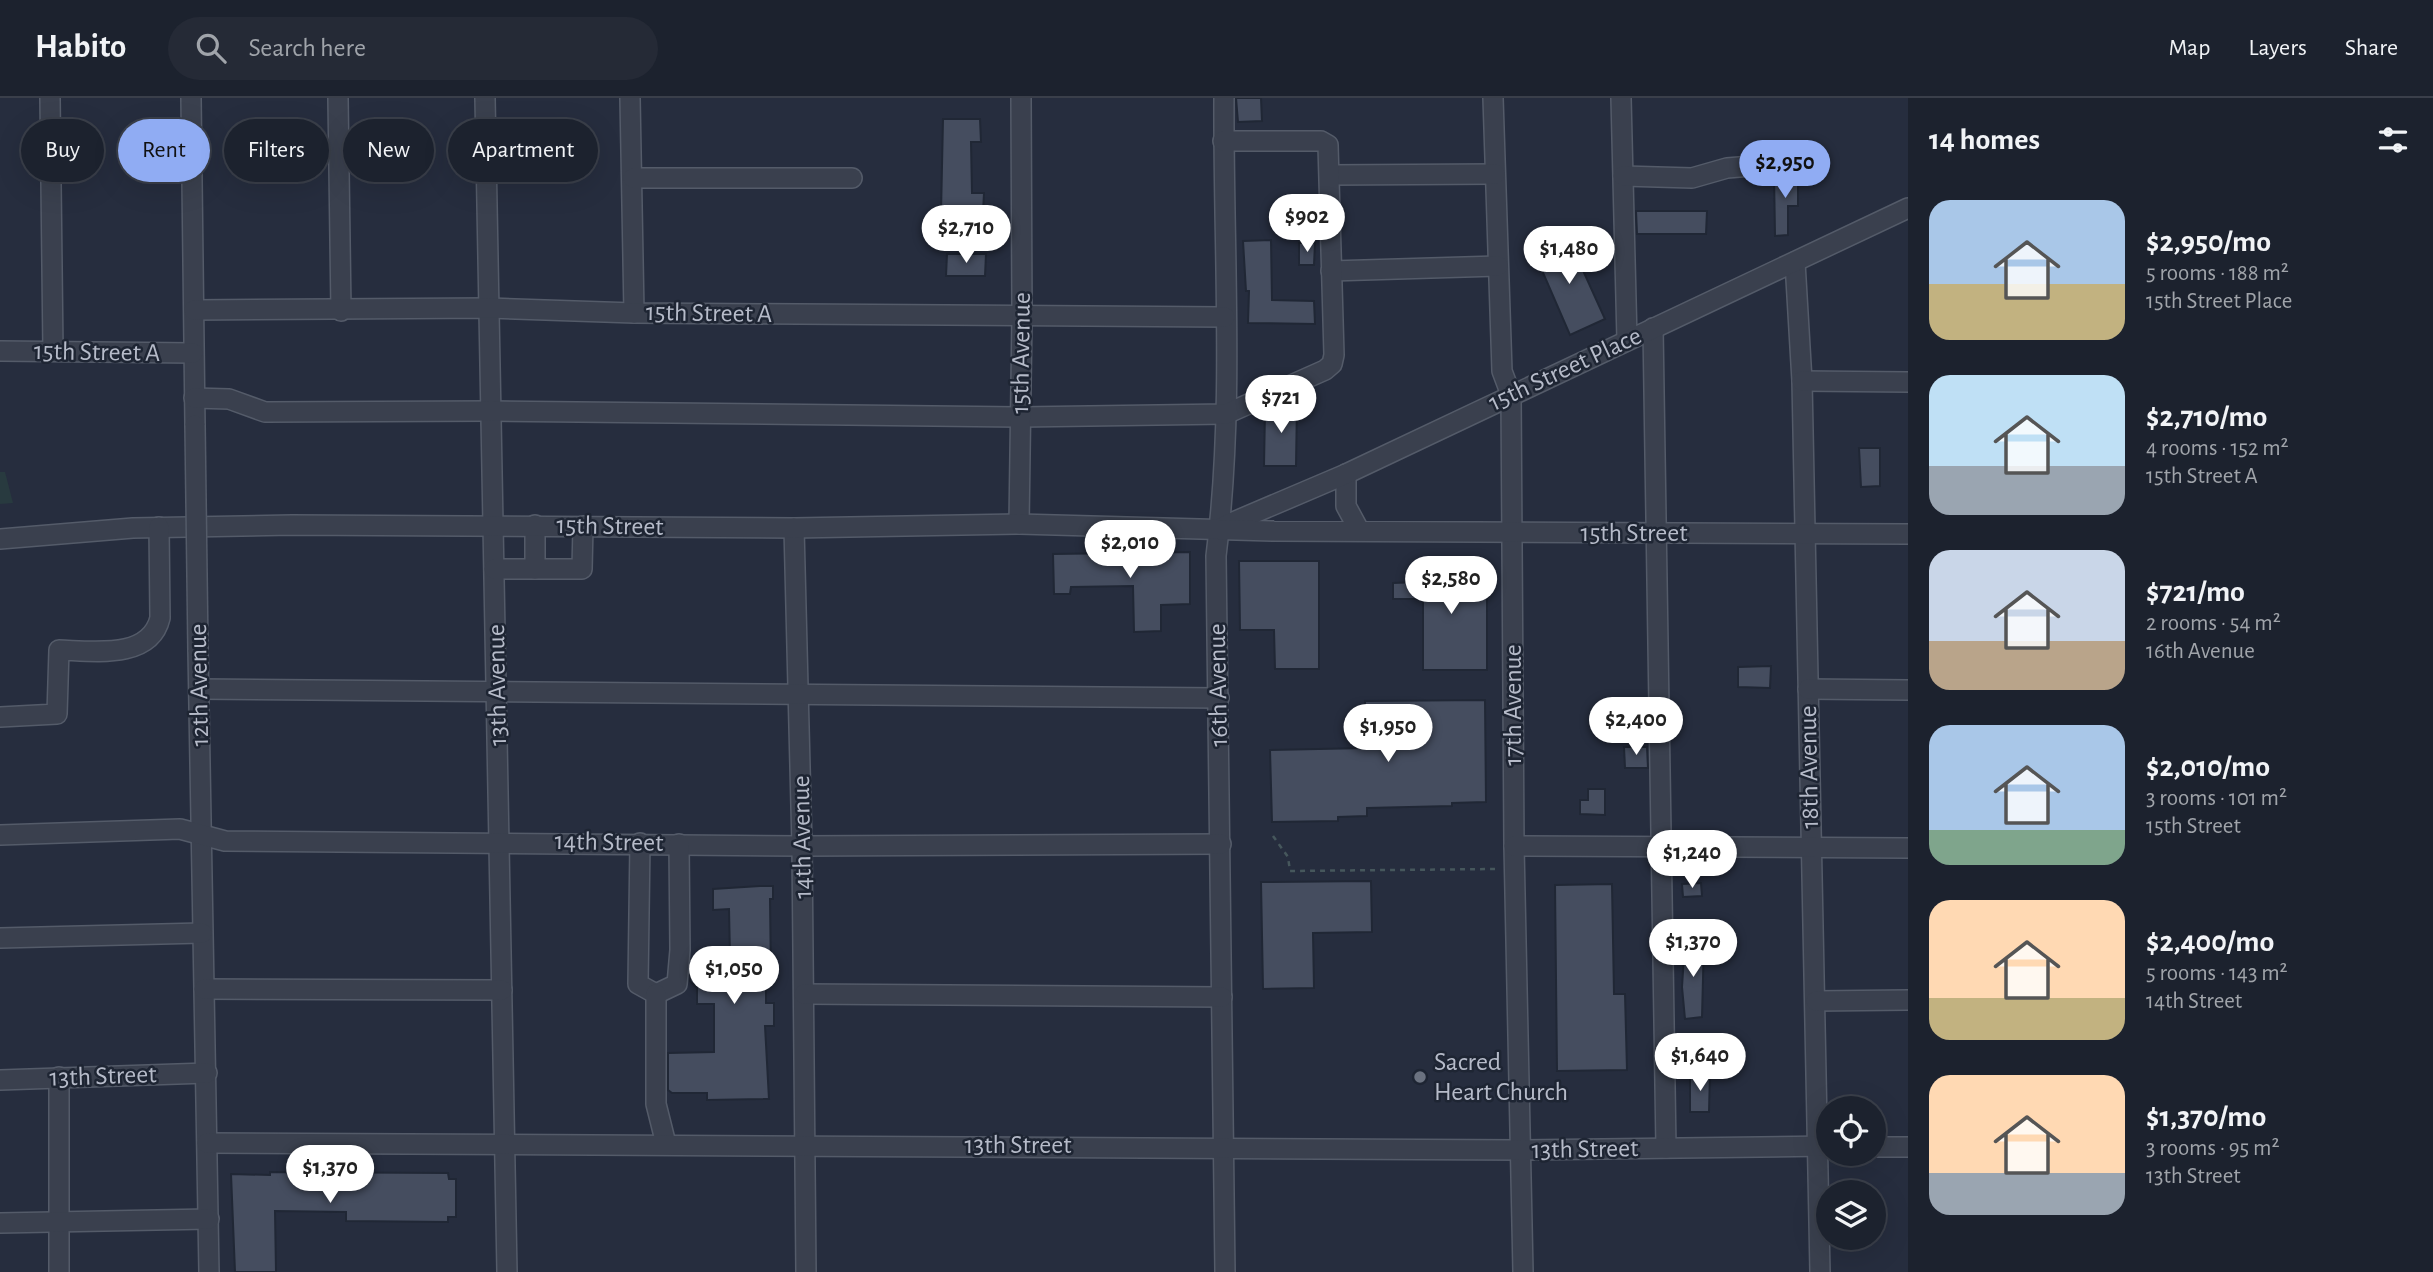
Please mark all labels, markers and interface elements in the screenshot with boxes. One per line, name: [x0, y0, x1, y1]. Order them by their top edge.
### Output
search box: [168, 17, 658, 80]
icon: search: [192, 29, 230, 67]
text: Habito: [35, 31, 126, 64]
text: Search here: [248, 35, 366, 61]
text: Map: [2168, 36, 2210, 60]
text: Layers: [2248, 36, 2307, 60]
text: Share: [2345, 36, 2398, 60]
chip: Buy: [21, 119, 104, 182]
chip: Rent: [118, 119, 210, 182]
chip: Filters: [224, 119, 329, 182]
chip: New: [343, 119, 434, 182]
chip: Apartment: [448, 119, 598, 182]
icon: filters: [2374, 121, 2412, 159]
text: 14 homes: [1929, 125, 2040, 155]
pin: $2,950: [1728, 140, 1842, 200]
text: $2,950: [1755, 151, 1815, 174]
pin: $902: [1266, 194, 1348, 254]
text: $902: [1285, 205, 1329, 228]
pin: $2,710: [909, 206, 1023, 265]
text: $2,710: [938, 216, 994, 239]
pin: $1,480: [1512, 226, 1626, 286]
text: $2,950/mo: [2146, 227, 2271, 257]
icon: home: [1985, 228, 2069, 312]
text: $1,480: [1540, 237, 1598, 260]
text: 5 rooms · 188 m²: [2146, 262, 2289, 285]
text: 15th Street Place: [2146, 290, 2292, 313]
street label: 15th Avenue: [1007, 292, 1035, 414]
street label: 15th Street A: [646, 299, 772, 327]
street label: 15th Street Place: [1485, 322, 1645, 416]
street label: 15th Street A: [34, 338, 160, 366]
pin: $721: [1240, 376, 1322, 435]
text: $721: [1261, 386, 1301, 409]
text: $2,710/mo: [2146, 402, 2267, 432]
icon: home: [1985, 403, 2069, 487]
text: 4 rooms · 152 m²: [2146, 437, 2289, 460]
text: 15th Street A: [2146, 465, 2258, 488]
street label: 15th Street: [556, 512, 664, 540]
pin: $2,010: [1073, 520, 1187, 580]
street label: 15th Street: [1580, 520, 1688, 546]
text: $2,010: [1101, 531, 1159, 554]
pin: $2,580: [1394, 556, 1508, 616]
text: $2,580: [1421, 567, 1481, 590]
text: $721/mo: [2146, 577, 2245, 607]
icon: home: [1985, 578, 2069, 662]
text: 2 rooms · 54 m²: [2146, 612, 2281, 635]
street label: 12th Avenue: [185, 623, 213, 747]
street label: 16th Avenue: [1204, 623, 1232, 747]
street label: 13th Avenue: [483, 624, 511, 746]
text: 16th Avenue: [2146, 640, 2255, 663]
street label: 17th Avenue: [1500, 644, 1526, 766]
pin: $2,400: [1579, 698, 1693, 757]
pin: $1,950: [1331, 704, 1445, 764]
street label: 18th Avenue: [1795, 705, 1823, 829]
text: $2,400: [1605, 708, 1667, 731]
text: $1,950: [1360, 715, 1416, 738]
text: $2,010/mo: [2146, 752, 2270, 782]
icon: home: [1985, 753, 2069, 837]
street label: 14th Avenue: [788, 775, 816, 899]
text: 3 rooms · 101 m²: [2146, 787, 2287, 810]
text: 15th Street: [2146, 815, 2241, 838]
street label: 14th Street: [554, 828, 664, 856]
pin: $1,240: [1635, 830, 1749, 890]
text: $1,240: [1663, 841, 1721, 864]
pin: $1,370: [1636, 920, 1750, 979]
text: $2,400/mo: [2146, 927, 2274, 957]
icon: home: [1985, 928, 2069, 1012]
text: $1,370: [1665, 930, 1721, 953]
pin: $1,050: [677, 946, 791, 1006]
text: $1,050: [705, 957, 763, 980]
text: 5 rooms · 143 m²: [2146, 962, 2288, 985]
text: 14th Street: [2146, 990, 2242, 1013]
pin: $1,640: [1643, 1034, 1757, 1093]
text: $1,640: [1671, 1044, 1729, 1067]
place label: Sacred Heart Church: [1434, 1049, 1568, 1105]
street label: 13th Street: [49, 1061, 157, 1091]
marker: Sacred Heart Church: [1412, 1069, 1428, 1085]
map controls: [1816, 1096, 1886, 1250]
button: locate: [1816, 1096, 1886, 1166]
text: $1,370/mo: [2146, 1102, 2266, 1132]
icon: home: [1985, 1103, 2069, 1187]
street label: 13th Street: [965, 1132, 1071, 1158]
street label: 13th Street: [1531, 1135, 1639, 1163]
text: 3 rooms · 95 m²: [2146, 1137, 2279, 1160]
pin: $1,370: [273, 1146, 387, 1205]
text: $1,370: [302, 1156, 358, 1179]
text: 13th Street: [2146, 1165, 2241, 1188]
button: layers: [1816, 1180, 1886, 1250]

